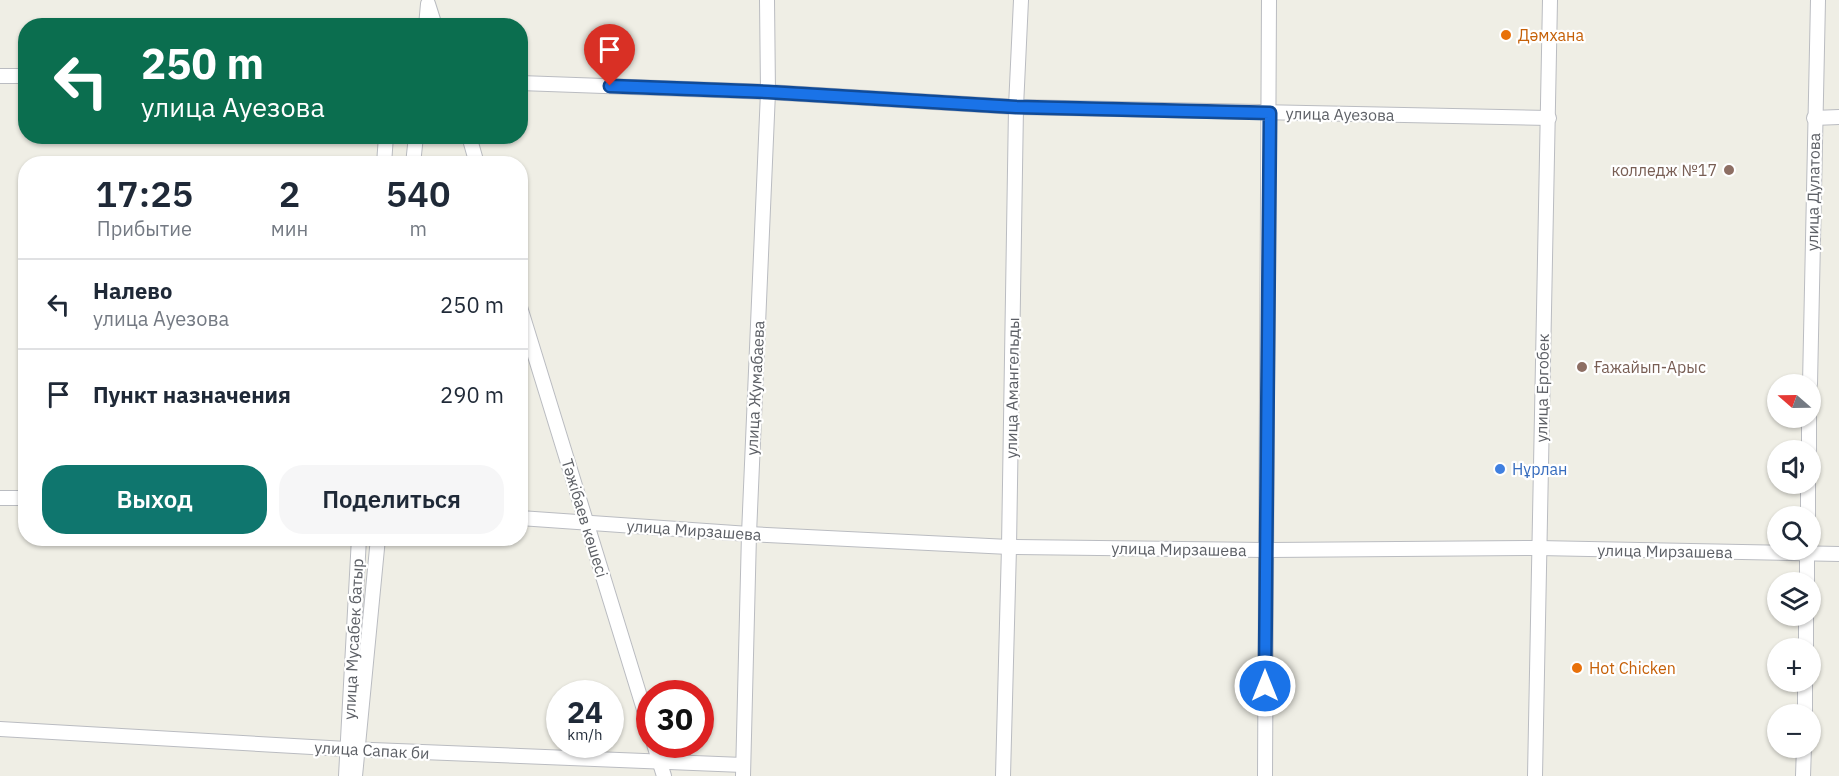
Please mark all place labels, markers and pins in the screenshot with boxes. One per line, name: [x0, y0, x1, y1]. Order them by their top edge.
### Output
pin: [584, 24, 635, 86]
place label: Дәмхана: [1518, 25, 1584, 45]
marker: Дәмхана: [1499, 28, 1513, 42]
place label: колледж №17: [1611, 160, 1717, 180]
marker: колледж №17: [1722, 163, 1736, 177]
place label: Ғажайып-Арыс: [1594, 357, 1706, 377]
marker: Ғажайып-Арыс: [1575, 360, 1589, 374]
place label: Нұрлан: [1512, 459, 1567, 479]
marker: Нұрлан: [1493, 462, 1507, 476]
place label: Hot Chicken: [1589, 658, 1676, 678]
marker: Hot Chicken: [1570, 661, 1584, 675]

